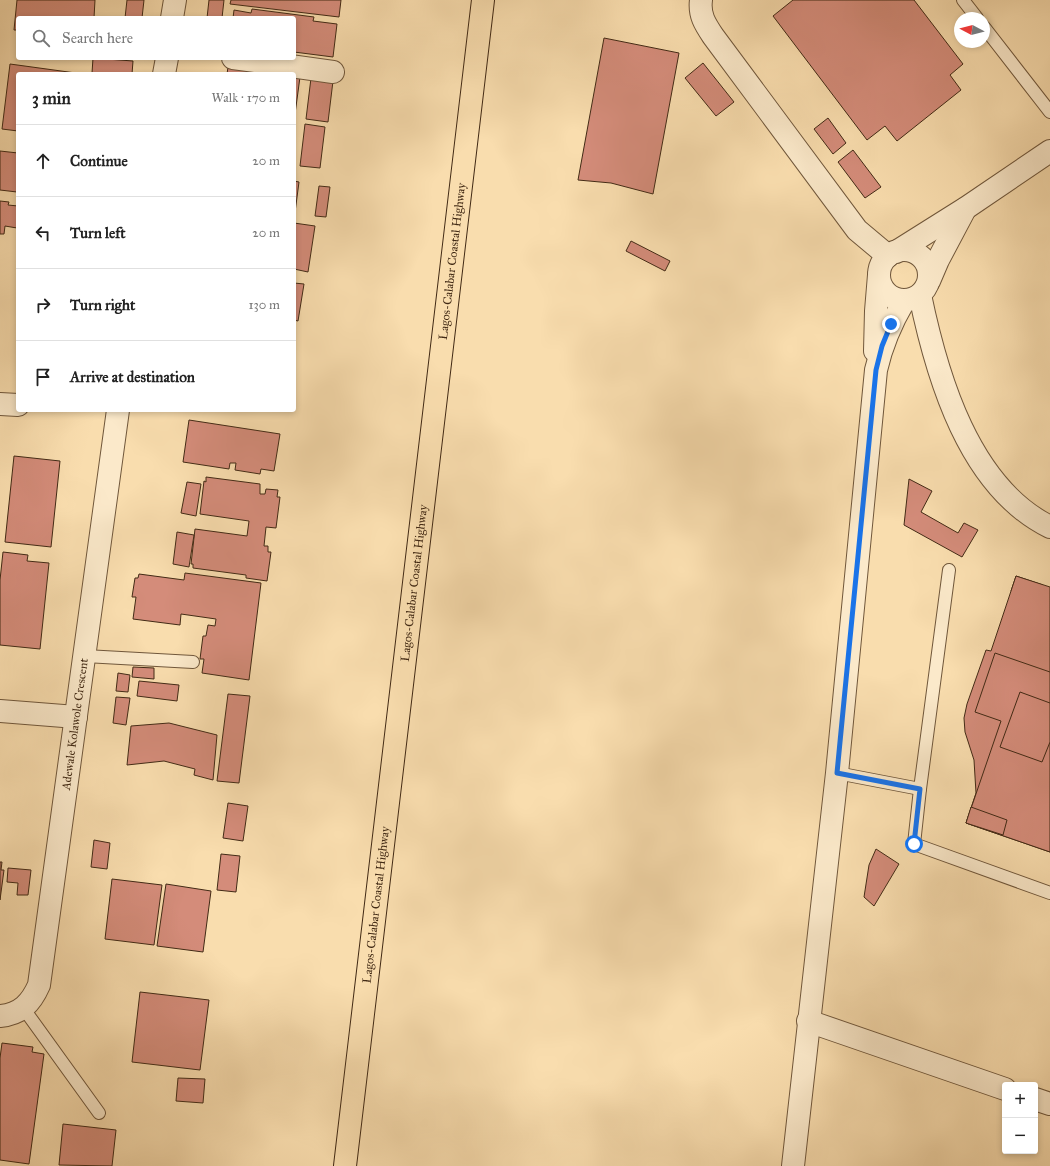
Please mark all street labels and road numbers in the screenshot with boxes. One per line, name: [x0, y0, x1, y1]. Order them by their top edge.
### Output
street label: Lagos-Calabar Coastal Highway: [436, 182, 468, 341]
street label: Lagos-Calabar Coastal Highway: [398, 504, 430, 662]
street label: Adewale Kolawole Crescent: [59, 657, 91, 792]
street label: Lagos-Calabar Coastal Highway: [360, 825, 392, 984]

